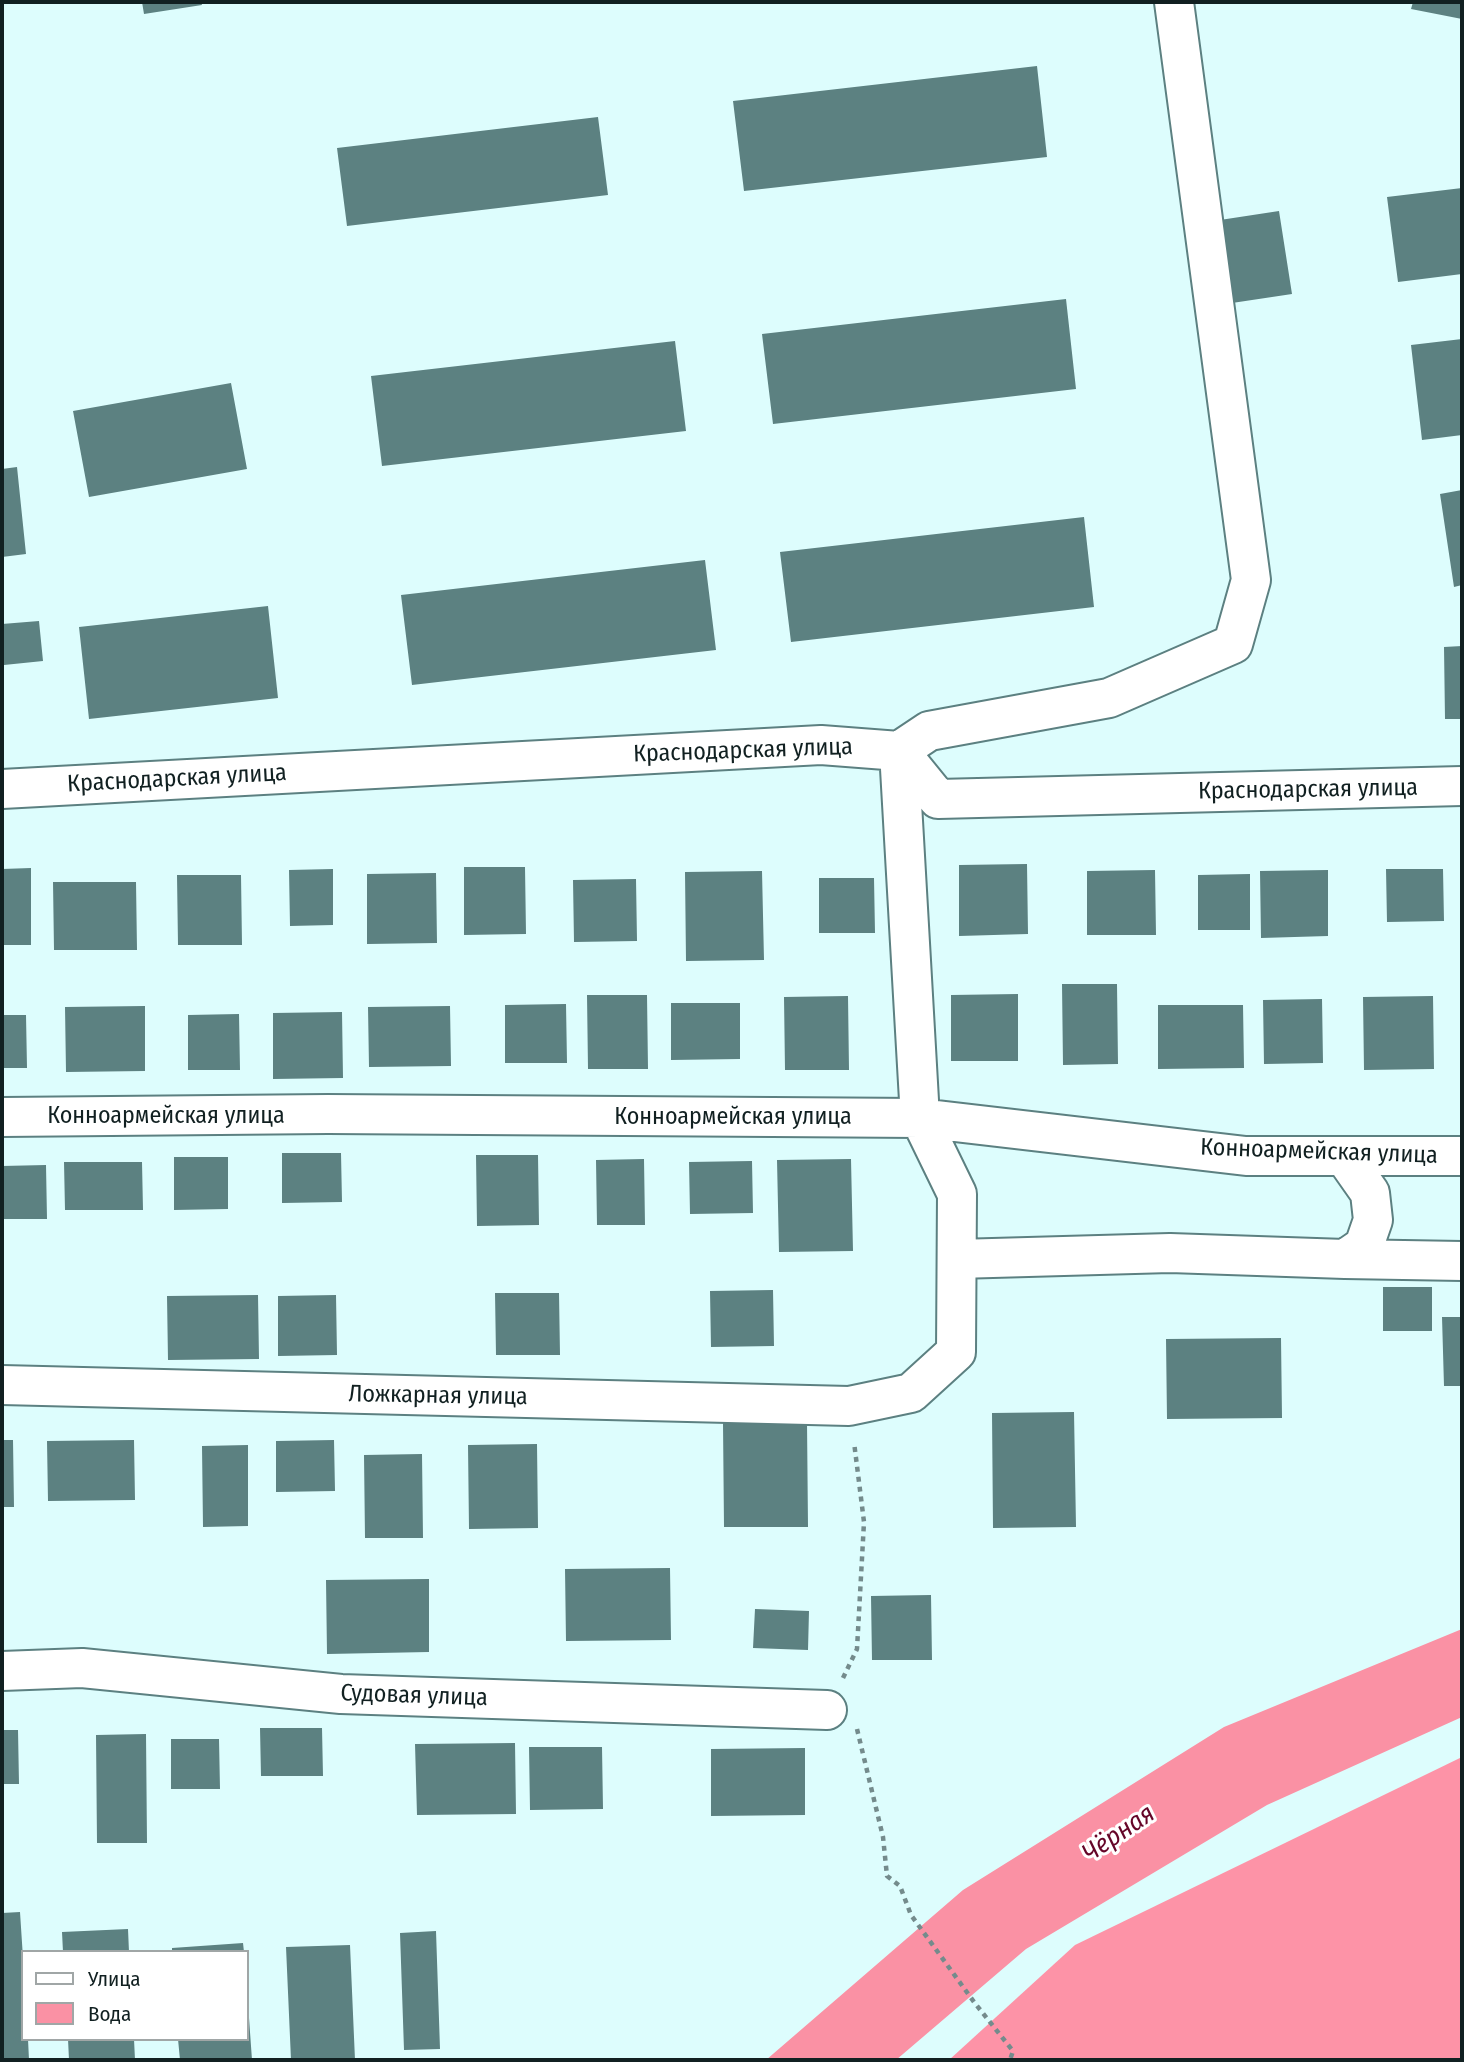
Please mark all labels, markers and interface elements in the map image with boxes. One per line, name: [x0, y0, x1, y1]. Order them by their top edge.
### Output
street label: Краснодарская улица: [633, 733, 853, 769]
street label: Краснодарская улица: [67, 759, 287, 799]
street label: Краснодарская улица: [1198, 774, 1418, 806]
street label: Конноармейская улица: [47, 1102, 285, 1130]
street label: Конноармейская улица: [614, 1103, 852, 1131]
street label: Конноармейская улица: [1200, 1133, 1438, 1171]
street label: Ложкарная улица: [348, 1380, 528, 1412]
street label: Судовая улица: [340, 1679, 488, 1713]
water label: Чёрная: [1077, 1799, 1161, 1869]
legend: [21, 1950, 248, 2041]
text: Улица: [88, 1966, 141, 1992]
text: Вода: [88, 2001, 131, 2027]

